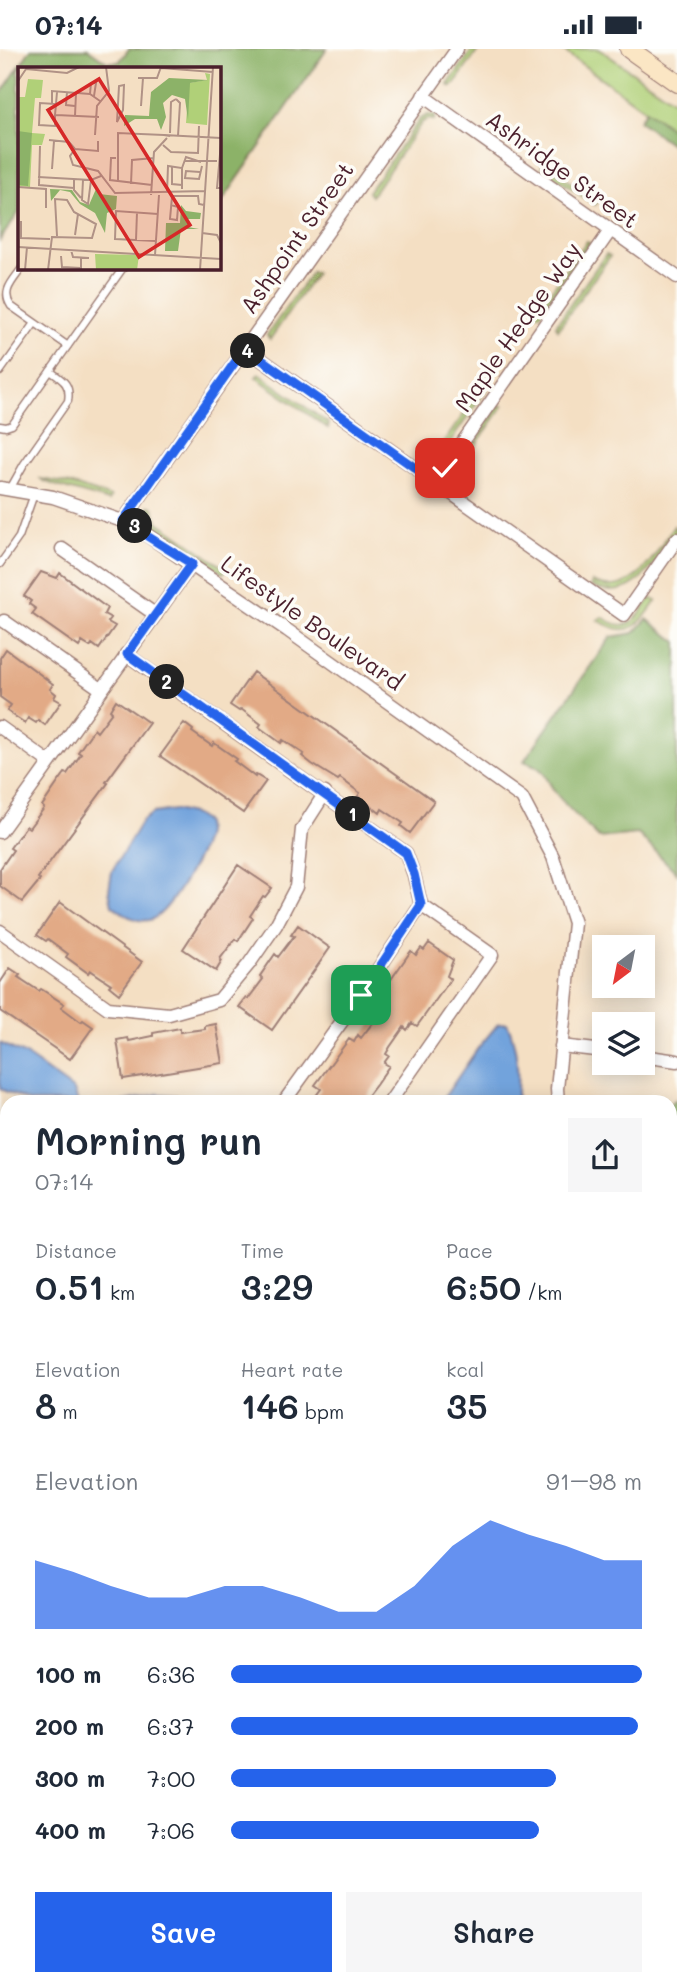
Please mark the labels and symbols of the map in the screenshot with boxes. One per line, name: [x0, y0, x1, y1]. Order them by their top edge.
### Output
inset map: [18, 67, 220, 269]
street label: Ashridge Street: [480, 104, 645, 235]
street label: Ashpoint Street: [233, 156, 360, 319]
street label: Maple Hedge Way: [447, 236, 587, 417]
pin: 4: [230, 333, 266, 369]
pin: [415, 438, 475, 498]
pin: 3: [118, 509, 152, 543]
street label: Lifestyle Boulevard: [215, 548, 410, 696]
pin: 2: [150, 665, 184, 699]
pin: 1: [336, 797, 370, 831]
north arrow: [592, 935, 654, 997]
pin: [331, 965, 391, 1025]

